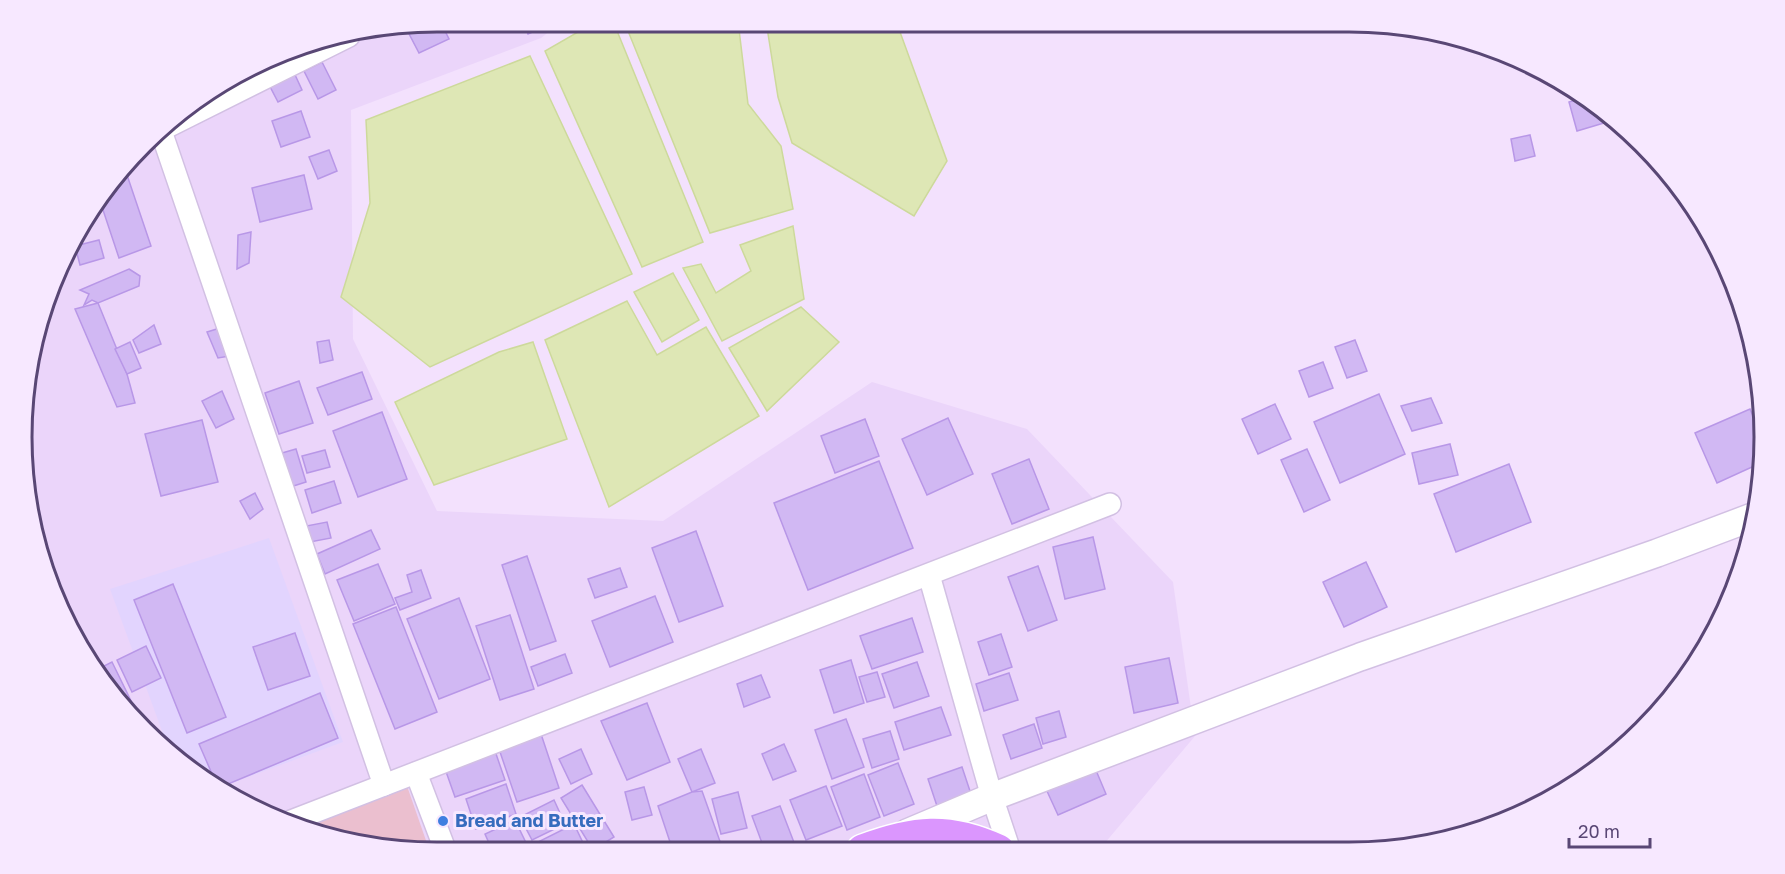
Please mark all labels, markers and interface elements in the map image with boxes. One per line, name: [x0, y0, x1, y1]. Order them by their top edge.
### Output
place label: Bread and Butter: [455, 809, 603, 831]
scale bar: [1569, 811, 1650, 849]
marker: Bread and Butter: [436, 814, 450, 828]
text: 20 m: [1578, 820, 1620, 842]

